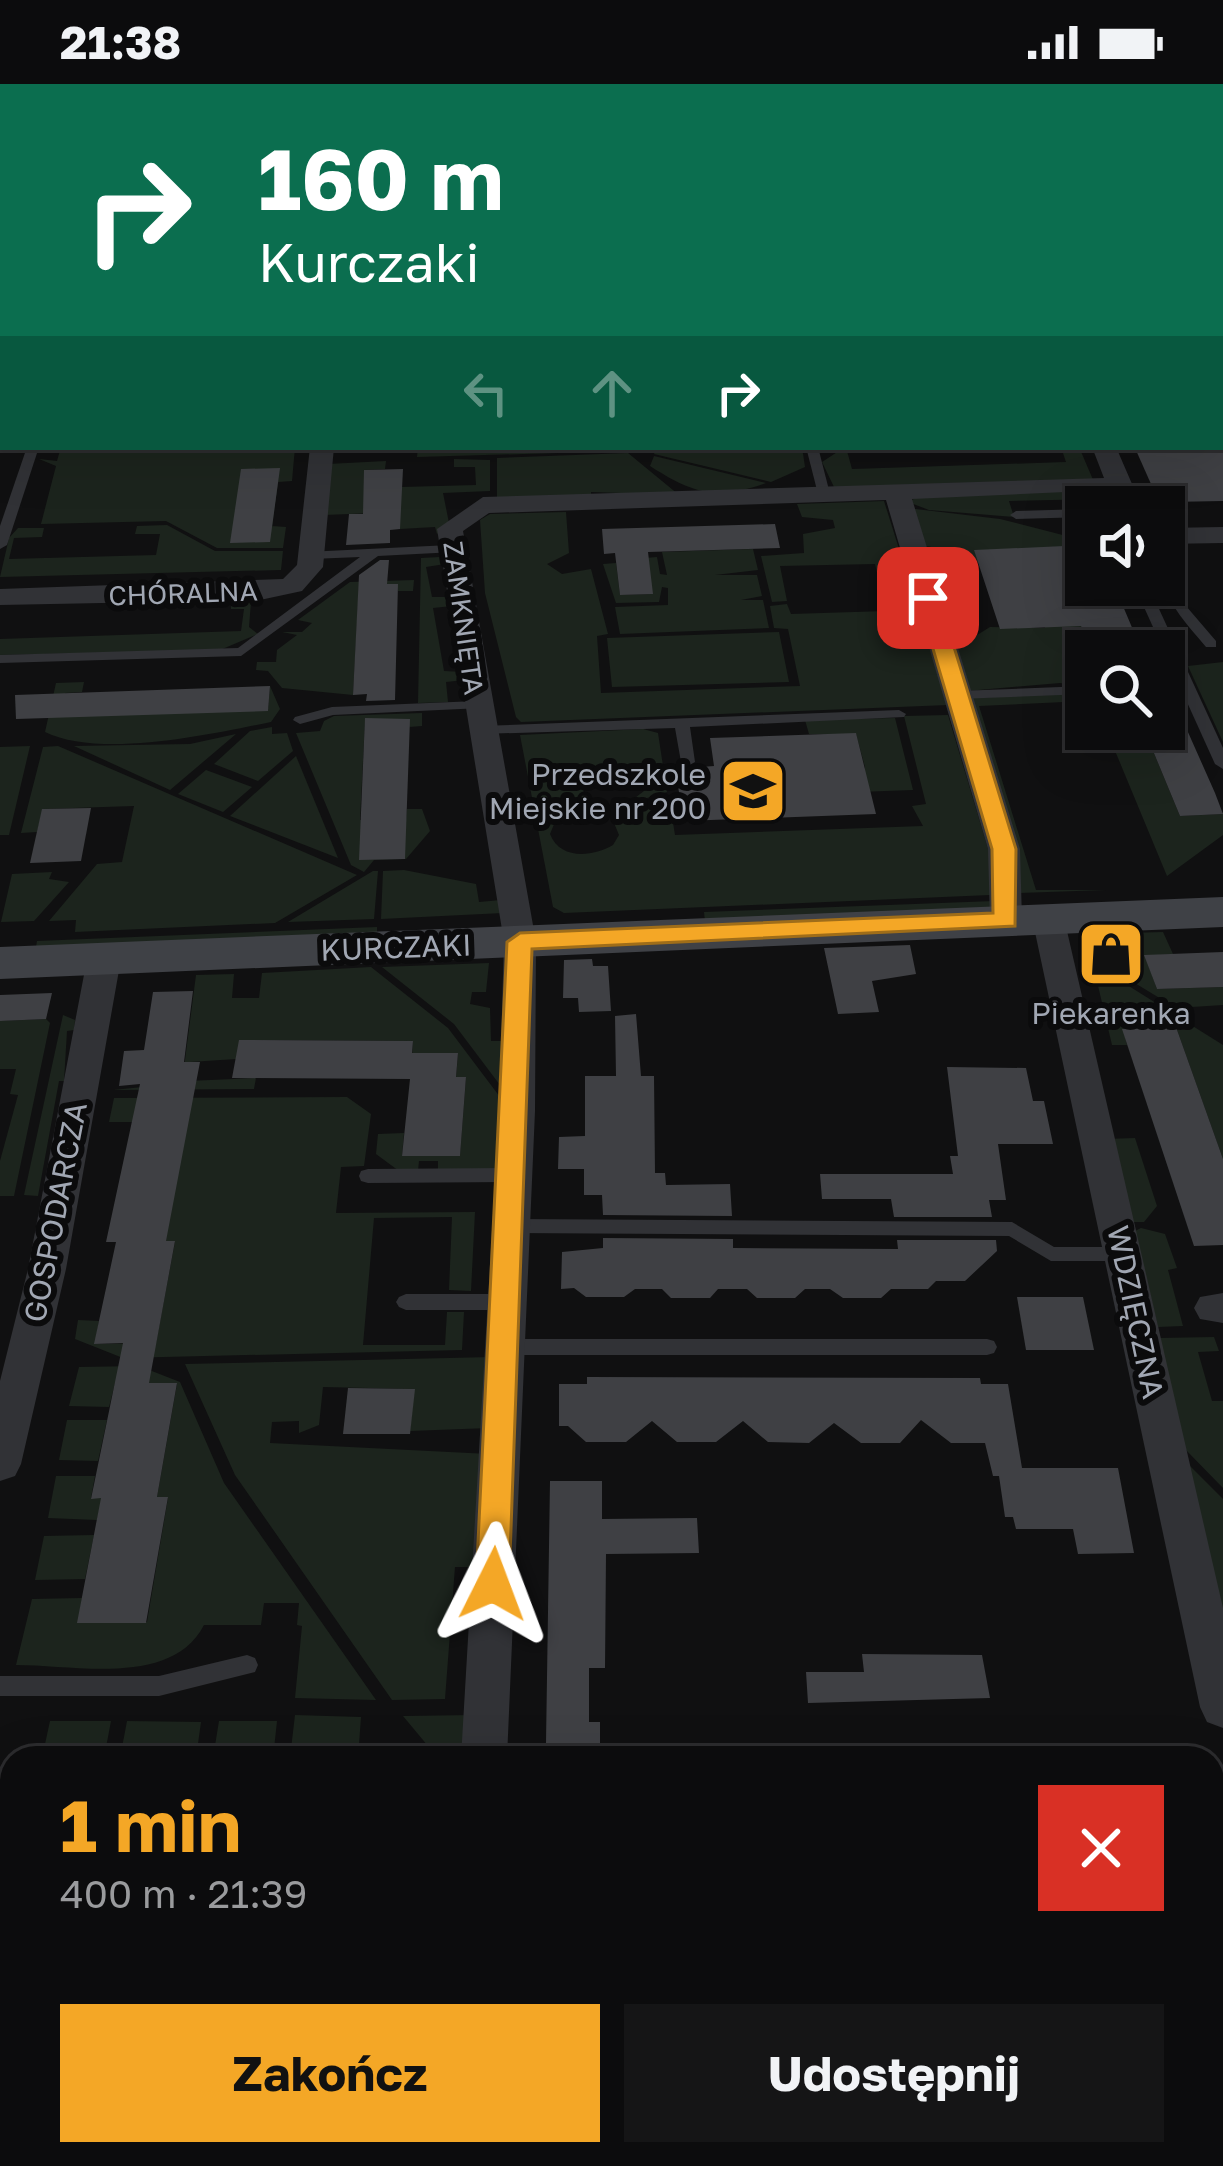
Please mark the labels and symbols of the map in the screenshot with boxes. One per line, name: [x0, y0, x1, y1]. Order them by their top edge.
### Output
street label: ZAMKNIĘTA: [437, 539, 491, 697]
pin: [877, 547, 979, 649]
street label: CHÓRALNA: [108, 574, 258, 612]
place label: Przedszkole Miejskie nr 200: [489, 756, 706, 826]
school or university icon: Przedszkole Miejskie nr 200: [718, 756, 788, 826]
shop icon: Piekarenka: [1076, 919, 1146, 989]
street label: KURCZAKI: [320, 926, 472, 968]
place label: Piekarenka: [1031, 995, 1191, 1031]
street label: GOSPODARCZA: [16, 1099, 94, 1325]
street label: WDZIĘCZNA: [1100, 1222, 1172, 1402]
position arrow: [430, 1521, 556, 1647]

